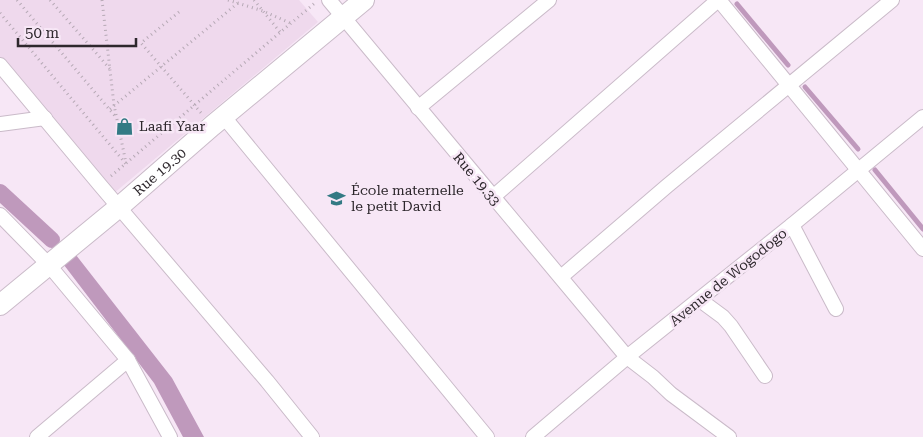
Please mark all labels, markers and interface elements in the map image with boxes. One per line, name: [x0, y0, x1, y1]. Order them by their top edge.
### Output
scale bar: [18, 15, 135, 47]
text: 50 m: [25, 24, 60, 42]
shop icon: Laafi Yaar: [115, 116, 135, 136]
place label: Laafi Yaar: [139, 118, 205, 134]
street label: Rue 19.30: [130, 144, 189, 199]
street label: Rue 19.33: [450, 149, 504, 209]
place label: École maternelle le petit David: [351, 182, 464, 214]
school or university icon: École maternelle le petit David: [327, 188, 347, 208]
street label: Avenue de Wogodogo: [666, 225, 790, 329]

